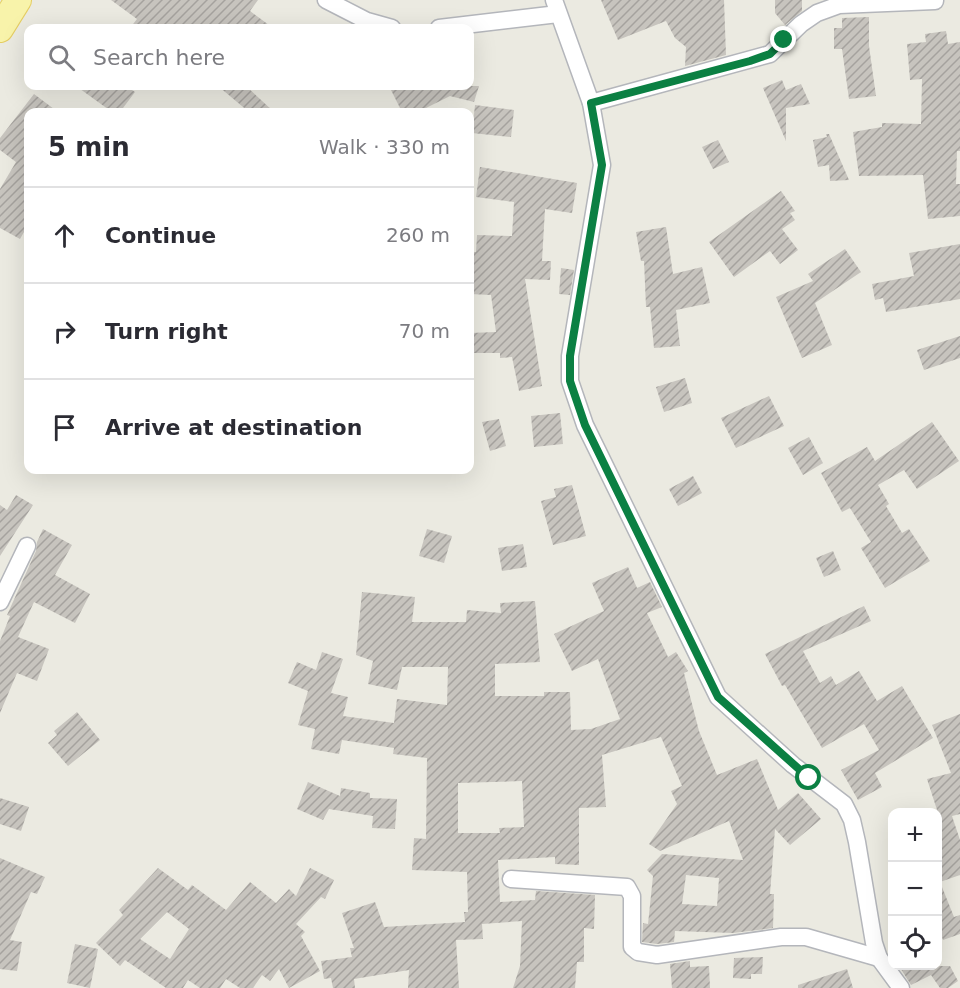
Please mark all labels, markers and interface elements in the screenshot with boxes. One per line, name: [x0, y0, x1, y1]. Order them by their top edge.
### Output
search box: [24, 24, 474, 90]
route end: [770, 26, 796, 52]
icon: search: [45, 41, 78, 74]
text: Search here: [93, 45, 225, 70]
text: 5 min: [48, 132, 130, 162]
text: Walk · 330 m: [319, 135, 450, 159]
icon: ahead: [48, 219, 81, 252]
text: Continue: [105, 223, 216, 248]
text: 260 m: [386, 223, 450, 247]
icon: right: [48, 315, 81, 348]
text: Turn right: [105, 319, 228, 344]
text: 70 m: [399, 319, 450, 343]
icon: arrive: [48, 411, 81, 444]
text: Arrive at destination: [105, 415, 362, 440]
route start: [795, 764, 821, 790]
map controls: [888, 808, 942, 970]
button: +: [888, 808, 942, 862]
button: −: [888, 862, 942, 916]
button: locate: [888, 916, 942, 970]

